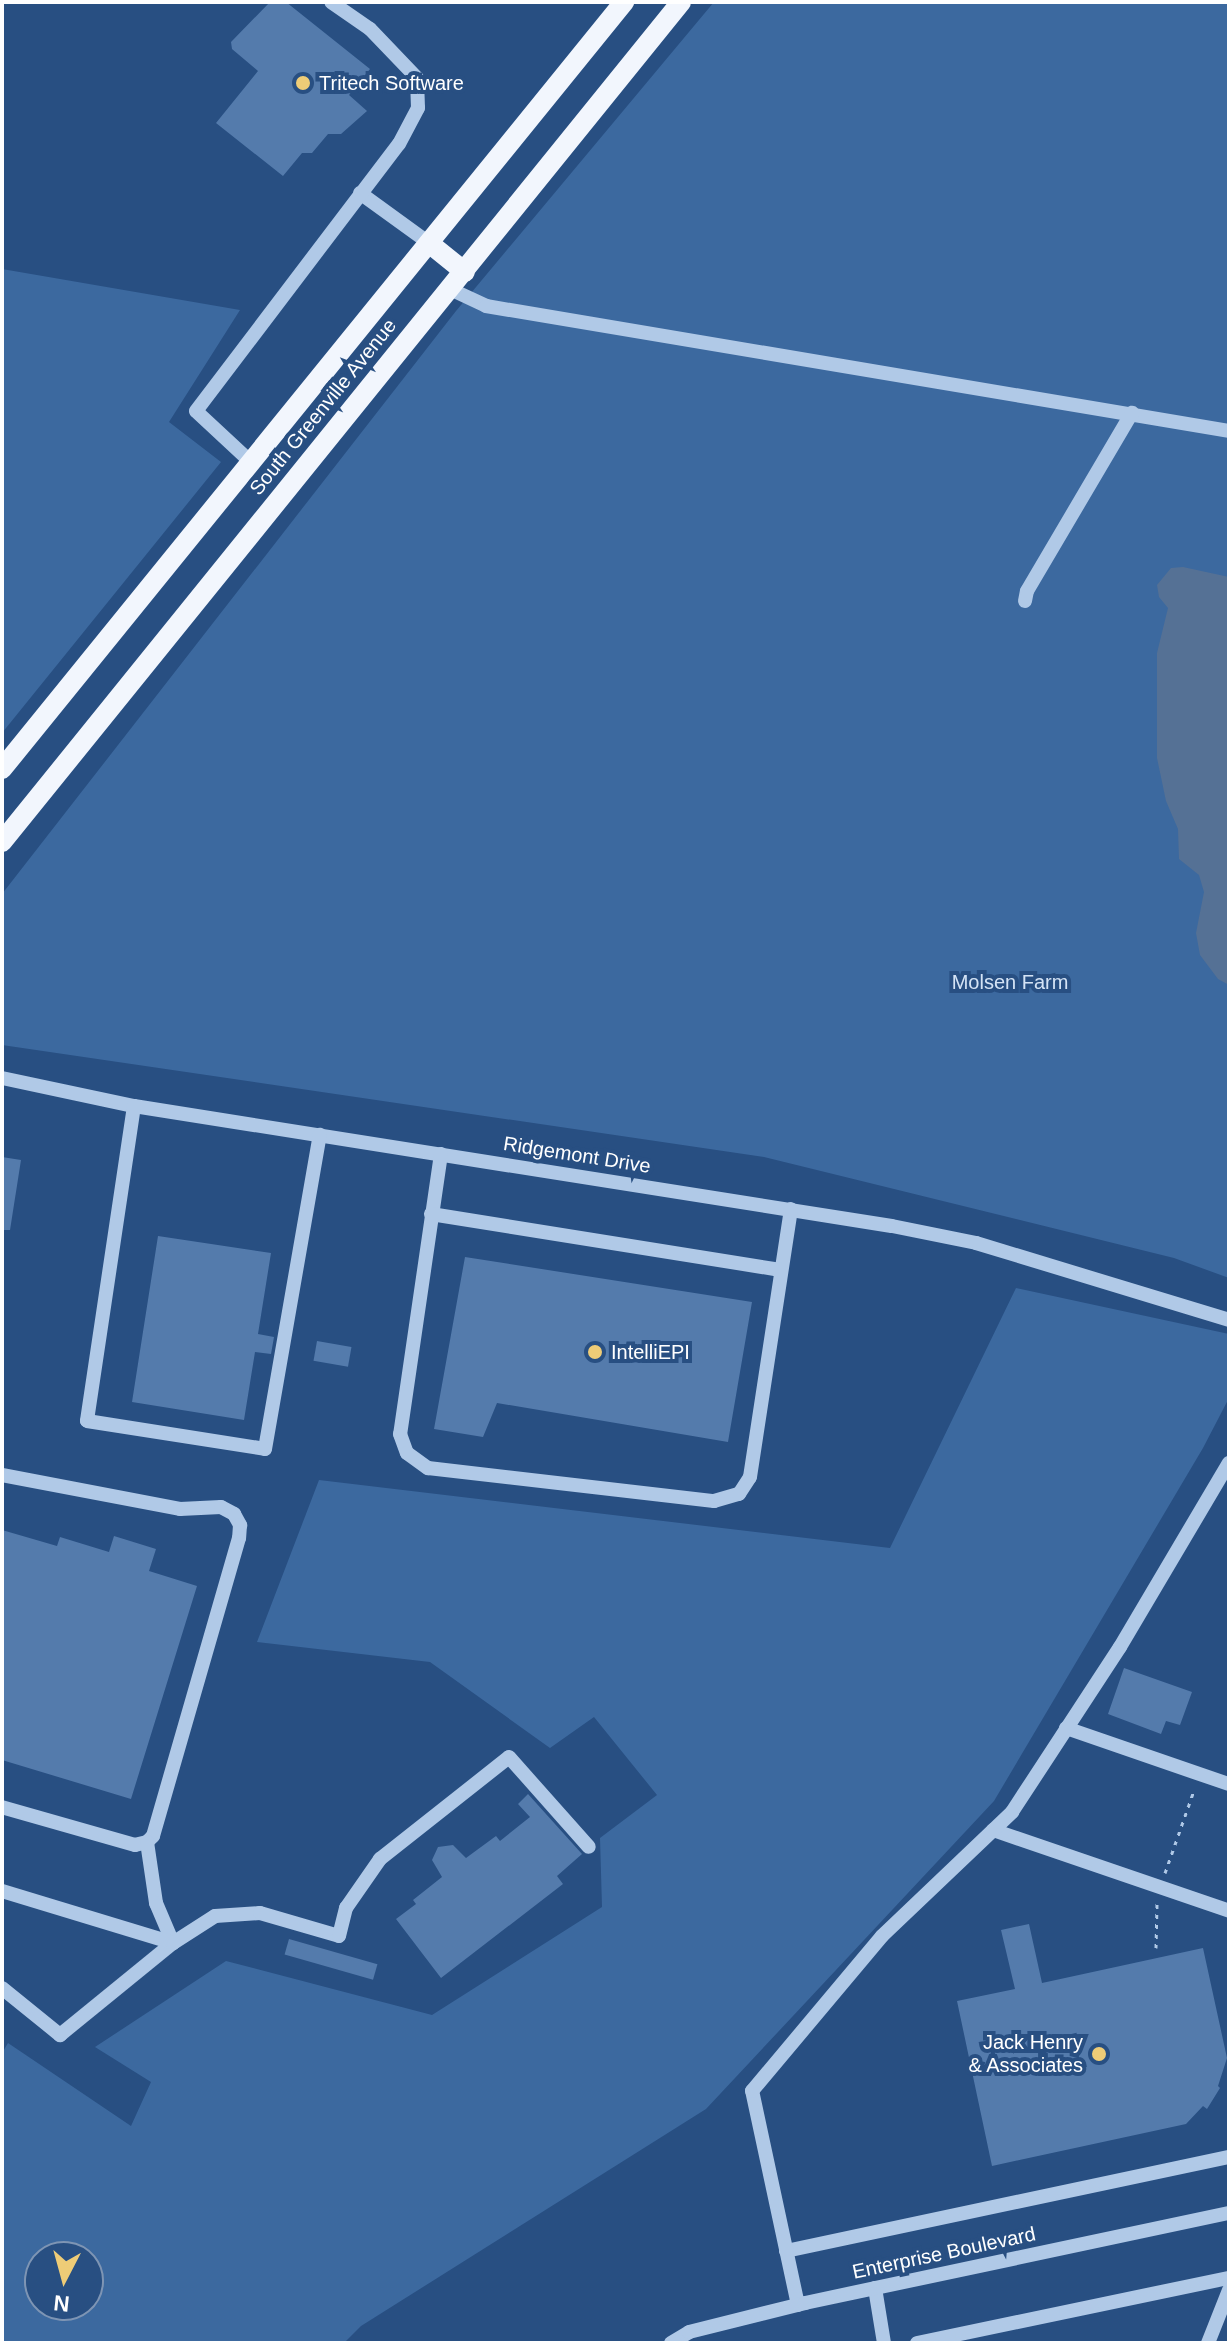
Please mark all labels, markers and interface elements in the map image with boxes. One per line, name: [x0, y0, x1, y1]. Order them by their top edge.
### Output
place label: Tritech Software: [319, 71, 464, 95]
marker: Tritech Software: [294, 74, 312, 92]
street label: South Greenville Avenue: [244, 314, 402, 500]
park label: Molsen Farm: [952, 970, 1068, 994]
street label: Ridgemont Drive: [502, 1131, 652, 1179]
place label: IntelliEPI: [611, 1340, 690, 1364]
marker: IntelliEPI: [586, 1343, 604, 1361]
place label: Jack Henry & Associates: [967, 2030, 1083, 2077]
marker: Jack Henry & Associates: [1090, 2045, 1108, 2063]
street label: Enterprise Boulevard: [850, 2222, 1038, 2284]
north arrow: [24, 2241, 104, 2321]
text: N: [52, 2290, 71, 2317]

